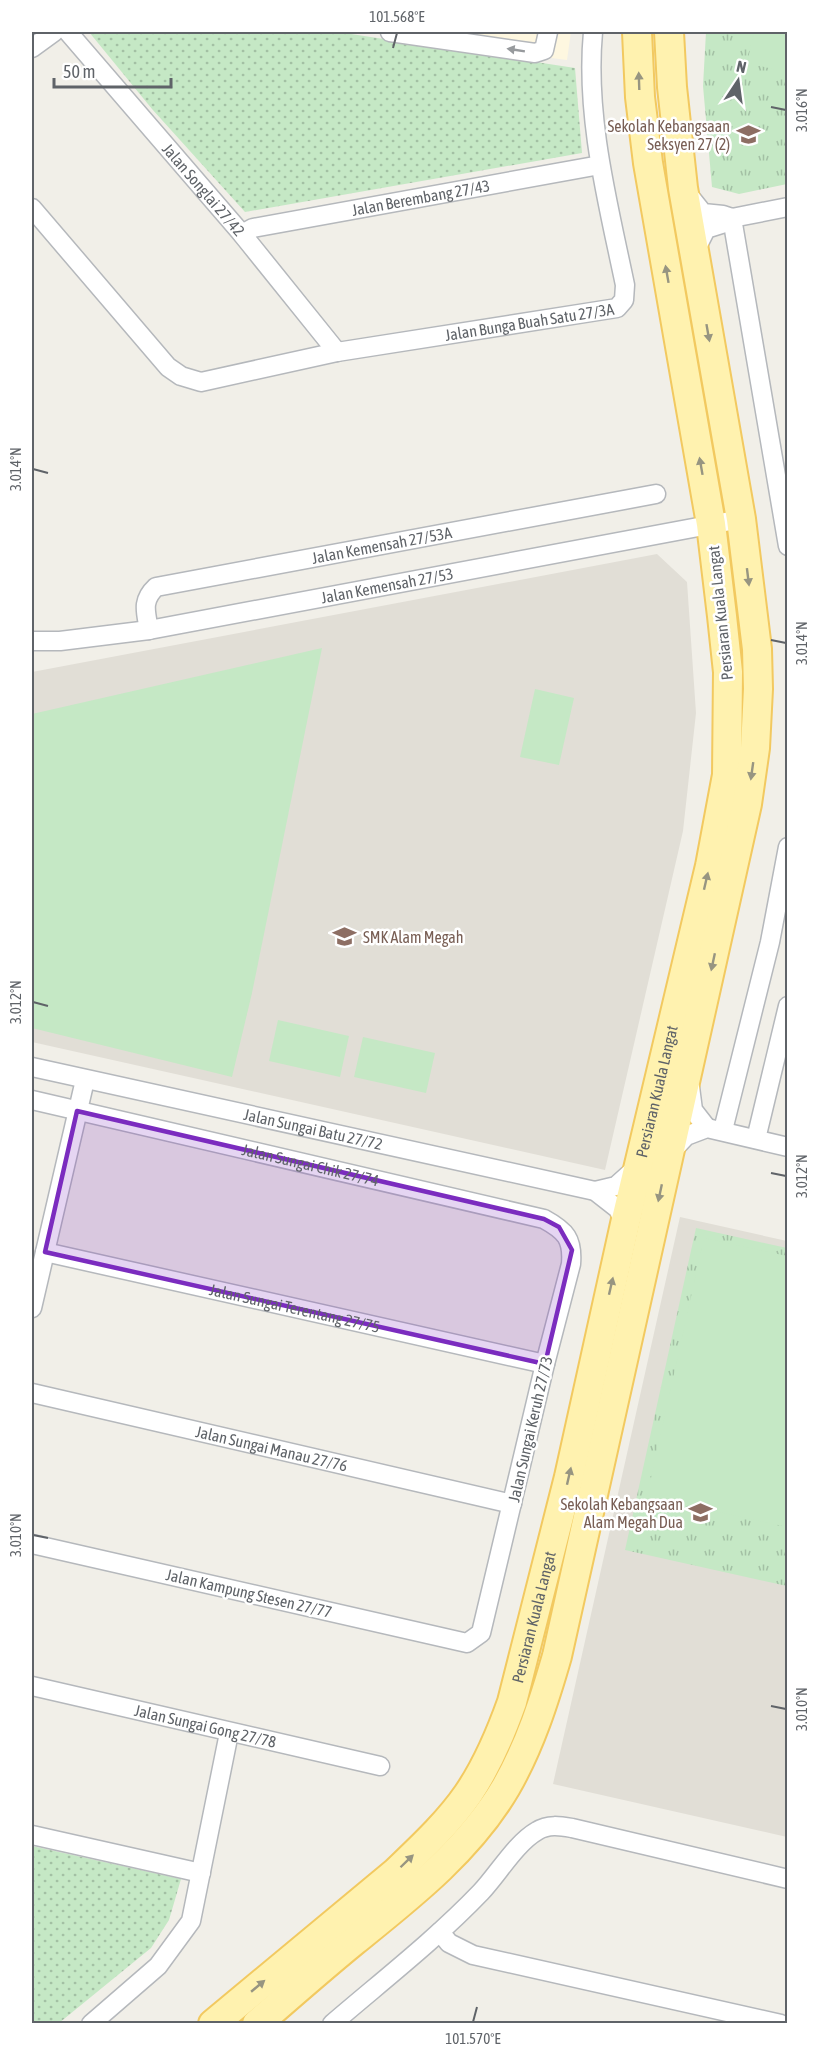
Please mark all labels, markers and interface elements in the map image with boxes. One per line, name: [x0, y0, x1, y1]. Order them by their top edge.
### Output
text: 101.568°E: [369, 8, 425, 25]
one-way arrow: [506, 46, 525, 55]
scale bar: [54, 51, 171, 89]
north arrow: [708, 51, 768, 111]
text: N: [735, 57, 748, 76]
text: 50 m: [63, 61, 95, 82]
one-way arrow: [635, 72, 644, 91]
text: 3.016°N: [793, 88, 810, 132]
place label: Sekolah Kebangsaan Seksyen 27 (2): [607, 117, 730, 154]
school or university icon: Sekolah Kebangsaan Seksyen 27 (2): [735, 122, 761, 148]
street label: Jalan Songlai 27/42: [159, 140, 249, 240]
street label: Jalan Berembang 27/43: [350, 176, 491, 219]
one-way arrow: [662, 264, 671, 283]
street label: Jalan Bunga Buah Satu 27/3A: [444, 300, 615, 344]
one-way arrow: [703, 323, 712, 342]
text: 3.014°N: [7, 447, 24, 491]
one-way arrow: [696, 456, 705, 475]
street label: Jalan Kemensah 27/53A: [310, 523, 453, 567]
street label: Persiaran Kuala Langat: [704, 544, 737, 681]
street label: Jalan Kemensah 27/53: [320, 564, 455, 607]
one-way arrow: [743, 567, 753, 586]
text: 3.014°N: [793, 621, 810, 665]
one-way arrow: [747, 761, 756, 780]
one-way arrow: [702, 872, 712, 890]
school or university icon: SMK Alam Megah: [332, 924, 358, 950]
place label: SMK Alam Megah: [363, 928, 463, 947]
one-way arrow: [707, 952, 717, 971]
text: 3.012°N: [7, 980, 24, 1024]
street label: Persiaran Kuala Langat: [632, 1023, 681, 1159]
street label: Jalan Sungai Batu 27/72: [242, 1105, 384, 1153]
street label: Jalan Sungai Chik 27/74: [240, 1140, 381, 1189]
text: 3.012°N: [793, 1154, 810, 1198]
one-way arrow: [654, 1183, 664, 1202]
one-way arrow: [607, 1276, 617, 1295]
street label: Jalan Sungai Terentang 27/75: [208, 1280, 382, 1336]
street label: Jalan Sungai Keruh 27/73: [504, 1354, 556, 1504]
street label: Jalan Sungai Manau 27/76: [194, 1422, 349, 1475]
one-way arrow: [564, 1467, 574, 1485]
place label: Sekolah Kebangsaan Alam Megah Dua: [560, 1495, 683, 1532]
school or university icon: Sekolah Kebangsaan Alam Megah Dua: [688, 1500, 714, 1526]
text: 3.010°N: [7, 1513, 24, 1557]
street label: Persiaran Kuala Langat: [508, 1549, 559, 1685]
street label: Jalan Kampung Stesen 27/77: [164, 1565, 334, 1622]
text: 3.010°N: [793, 1687, 810, 1731]
street label: Jalan Sungai Gong 27/78: [133, 1701, 278, 1751]
one-way arrow: [400, 1854, 415, 1868]
one-way arrow: [250, 1980, 266, 1993]
text: 101.570°E: [445, 2030, 501, 2047]

